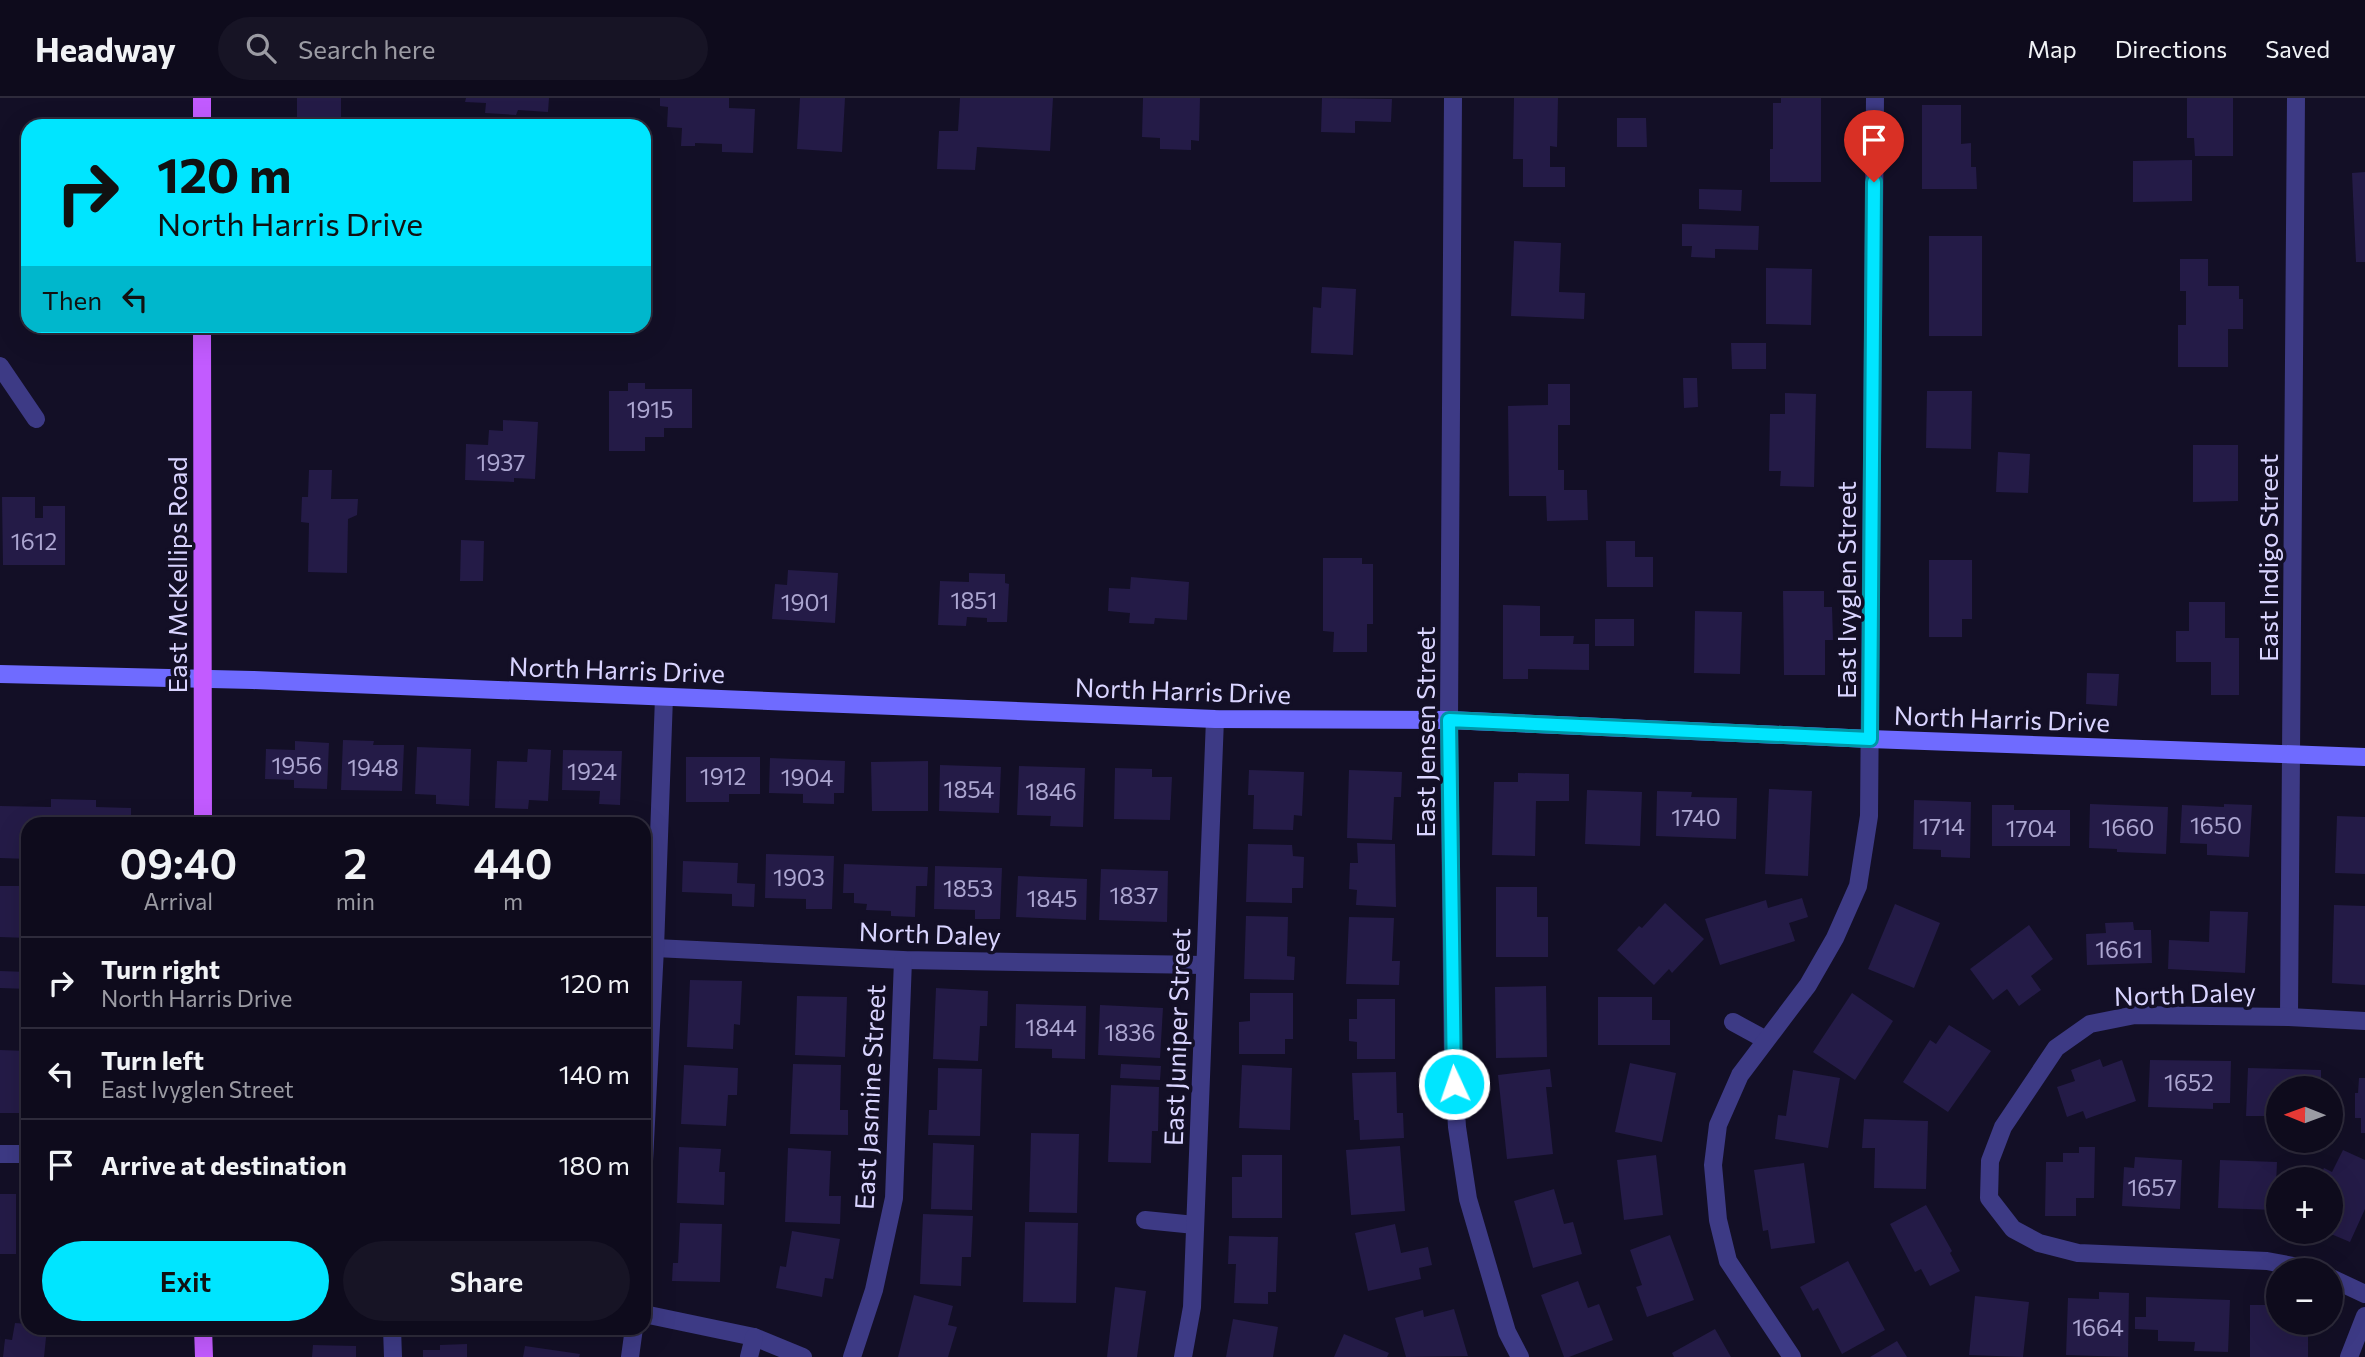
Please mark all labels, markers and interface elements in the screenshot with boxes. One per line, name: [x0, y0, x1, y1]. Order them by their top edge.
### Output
search box: [218, 17, 708, 80]
text: Headway: [35, 28, 176, 69]
icon: search: [242, 29, 280, 67]
text: Search here: [298, 33, 436, 64]
text: Map: [2027, 34, 2077, 63]
text: Directions: [2115, 34, 2227, 63]
text: Saved: [2265, 34, 2330, 63]
pin: [1844, 110, 1904, 182]
icon: arrive: [1855, 121, 1893, 159]
text: 120 m: [157, 143, 291, 203]
icon: right: [42, 147, 133, 238]
text: North Harris Drive: [157, 203, 423, 243]
icon: left: [116, 280, 154, 318]
text: Then: [42, 284, 102, 315]
house number: 1915: [627, 395, 673, 423]
house number: 1937: [477, 448, 525, 476]
street label: East Indigo Street: [2252, 454, 2283, 662]
street label: East McKellips Road: [161, 457, 192, 693]
street label: East Ivyglen Street: [1830, 481, 1861, 699]
house number: 1612: [11, 527, 57, 555]
house number: 1851: [951, 586, 997, 614]
house number: 1901: [781, 588, 829, 616]
street label: East Jensen Street: [1409, 626, 1440, 838]
street label: North Harris Drive: [508, 650, 726, 688]
street label: North Harris Drive: [1074, 671, 1292, 709]
street label: North Harris Drive: [1893, 699, 2111, 737]
house number: 1956: [272, 751, 322, 779]
house number: 1948: [347, 753, 399, 781]
house number: 1924: [567, 757, 617, 785]
house number: 1912: [700, 762, 746, 790]
house number: 1904: [781, 763, 833, 791]
house number: 1854: [944, 775, 995, 803]
house number: 1846: [1025, 777, 1077, 805]
house number: 1740: [1671, 803, 1721, 831]
house number: 1650: [2190, 811, 2242, 839]
house number: 1714: [1919, 812, 1965, 840]
house number: 1660: [2102, 813, 2154, 841]
house number: 1704: [2006, 814, 2057, 842]
text: 09:40: [120, 836, 237, 888]
text: 2: [343, 836, 367, 888]
text: 440: [474, 836, 552, 888]
house number: 1903: [773, 863, 825, 891]
house number: 1853: [943, 874, 993, 902]
house number: 1837: [1110, 881, 1158, 909]
house number: 1845: [1027, 884, 1077, 912]
text: Arrival: [144, 887, 213, 915]
text: min: [336, 887, 375, 915]
text: m: [503, 887, 523, 915]
street label: North Daley: [858, 915, 1002, 951]
street label: East Juniper Street: [1157, 928, 1195, 1146]
house number: 1661: [2095, 935, 2143, 963]
text: Turn right: [101, 953, 220, 984]
icon: right: [42, 964, 80, 1002]
text: 120 m: [560, 967, 630, 998]
street label: North Daley: [2113, 975, 2257, 1011]
street label: East Jasmine Street: [848, 983, 890, 1211]
text: North Harris Drive: [101, 984, 292, 1012]
house number: 1844: [1025, 1013, 1077, 1041]
house number: 1836: [1105, 1018, 1155, 1046]
text: Turn left: [101, 1044, 204, 1075]
position arrow: [1417, 1047, 1491, 1121]
icon: left: [42, 1055, 80, 1093]
text: 140 m: [559, 1058, 630, 1089]
house number: 1652: [2164, 1068, 2214, 1096]
text: East Ivyglen Street: [101, 1075, 294, 1103]
north arrow: [2266, 1076, 2343, 1153]
map controls: [2266, 1076, 2343, 1335]
icon: arrive: [42, 1146, 80, 1184]
text: Arrive at destination: [101, 1149, 347, 1180]
text: 180 m: [558, 1149, 630, 1180]
button: +: [2266, 1167, 2343, 1244]
house number: 1657: [2127, 1173, 2177, 1201]
button: Exit: [42, 1241, 329, 1321]
button: Share: [343, 1241, 630, 1321]
button: −: [2266, 1258, 2343, 1335]
house number: 1664: [2072, 1313, 2124, 1341]

